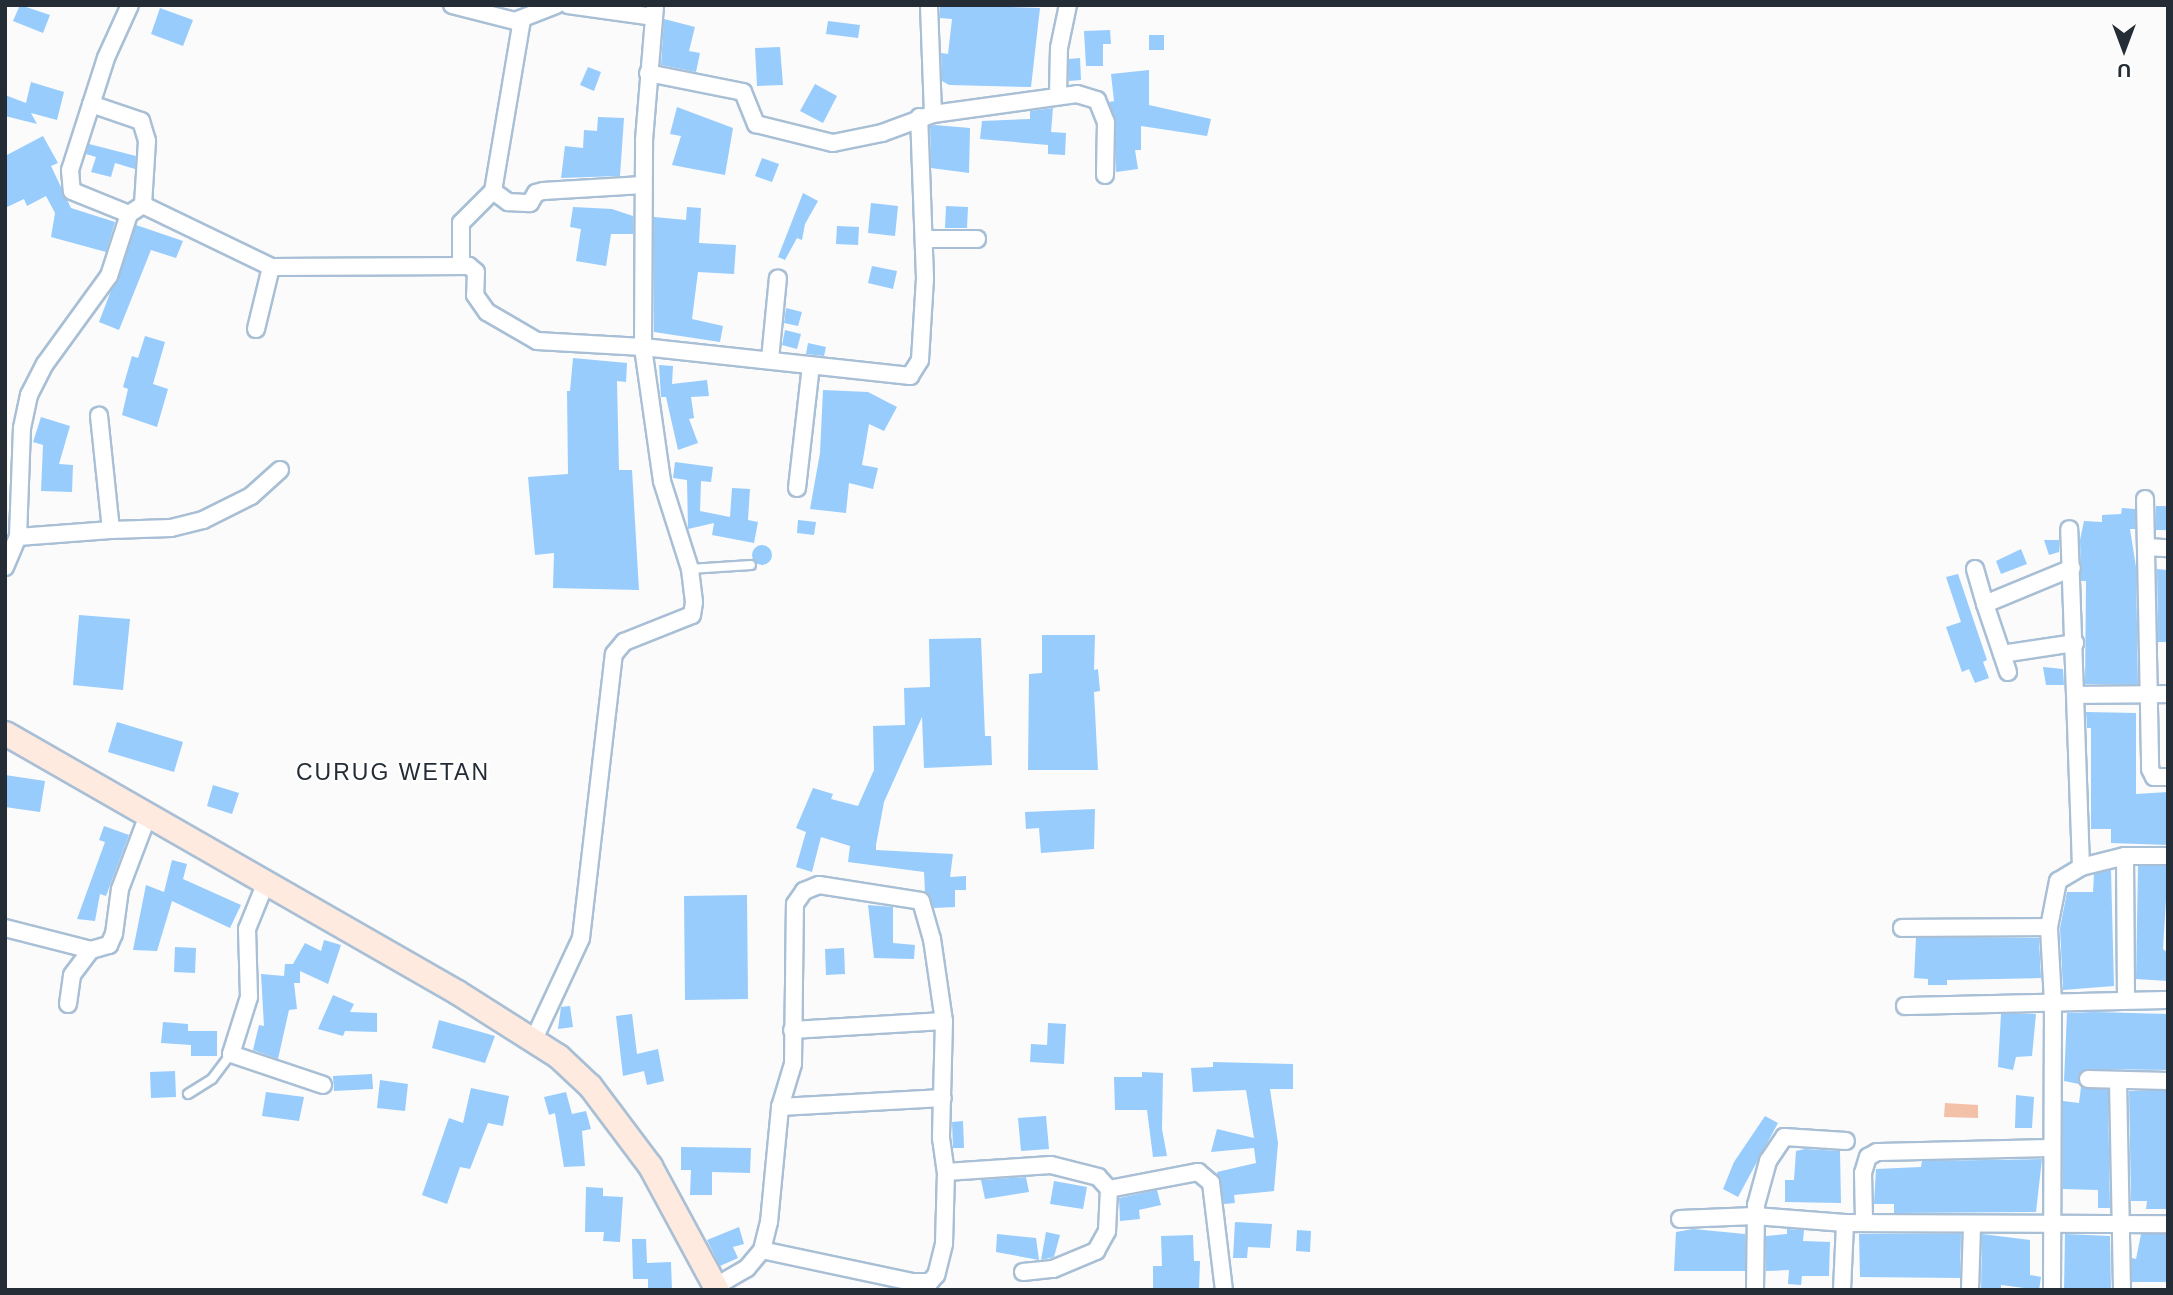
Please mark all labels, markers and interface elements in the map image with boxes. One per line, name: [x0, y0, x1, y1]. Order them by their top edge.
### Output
north arrow: [2089, 14, 2159, 84]
text: U: [2117, 60, 2131, 81]
district label: CURUG WETAN: [297, 758, 489, 786]

